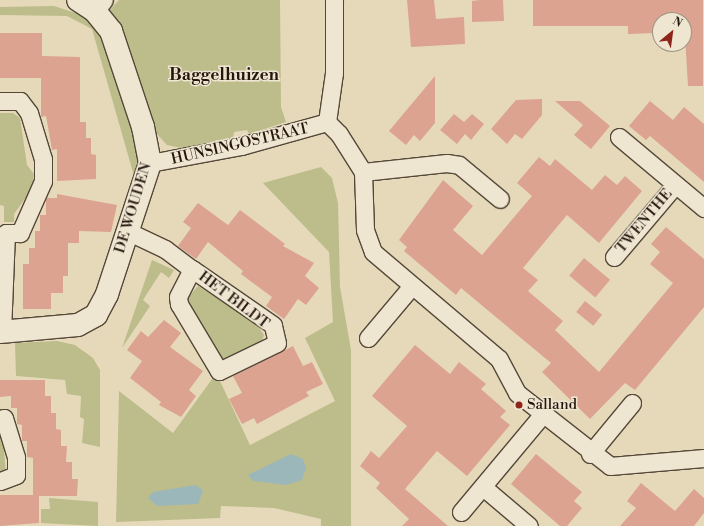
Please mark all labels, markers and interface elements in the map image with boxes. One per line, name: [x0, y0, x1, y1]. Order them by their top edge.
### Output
north arrow: [652, 12, 692, 52]
text: N: [670, 14, 685, 31]
district label: Baggelhuizen: [169, 66, 279, 86]
street label: HUNSINGOSTRAAT: [169, 119, 311, 169]
street label: DE WOUDEN: [111, 160, 155, 256]
street label: TWENTHE: [612, 185, 676, 257]
street label: HET BILDT: [195, 267, 273, 333]
place label: Salland: [527, 396, 577, 414]
marker: Salland: [514, 400, 524, 410]

